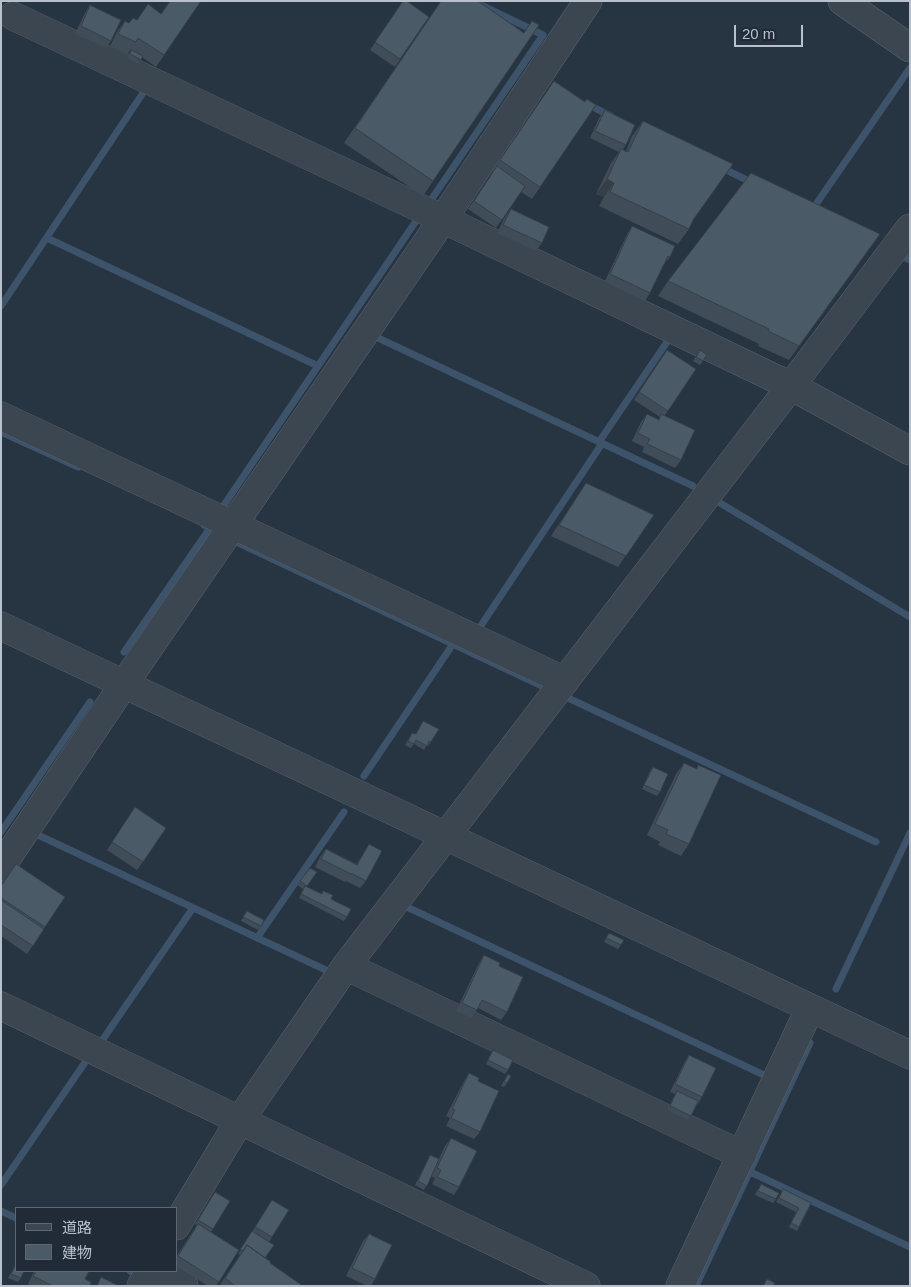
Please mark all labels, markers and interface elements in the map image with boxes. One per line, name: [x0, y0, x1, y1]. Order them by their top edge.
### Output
scale bar: [736, 15, 805, 47]
text: 20 m: [742, 25, 775, 42]
legend: [15, 1207, 178, 1272]
text: 道路: [62, 1219, 92, 1236]
text: 建物: [62, 1244, 92, 1261]

